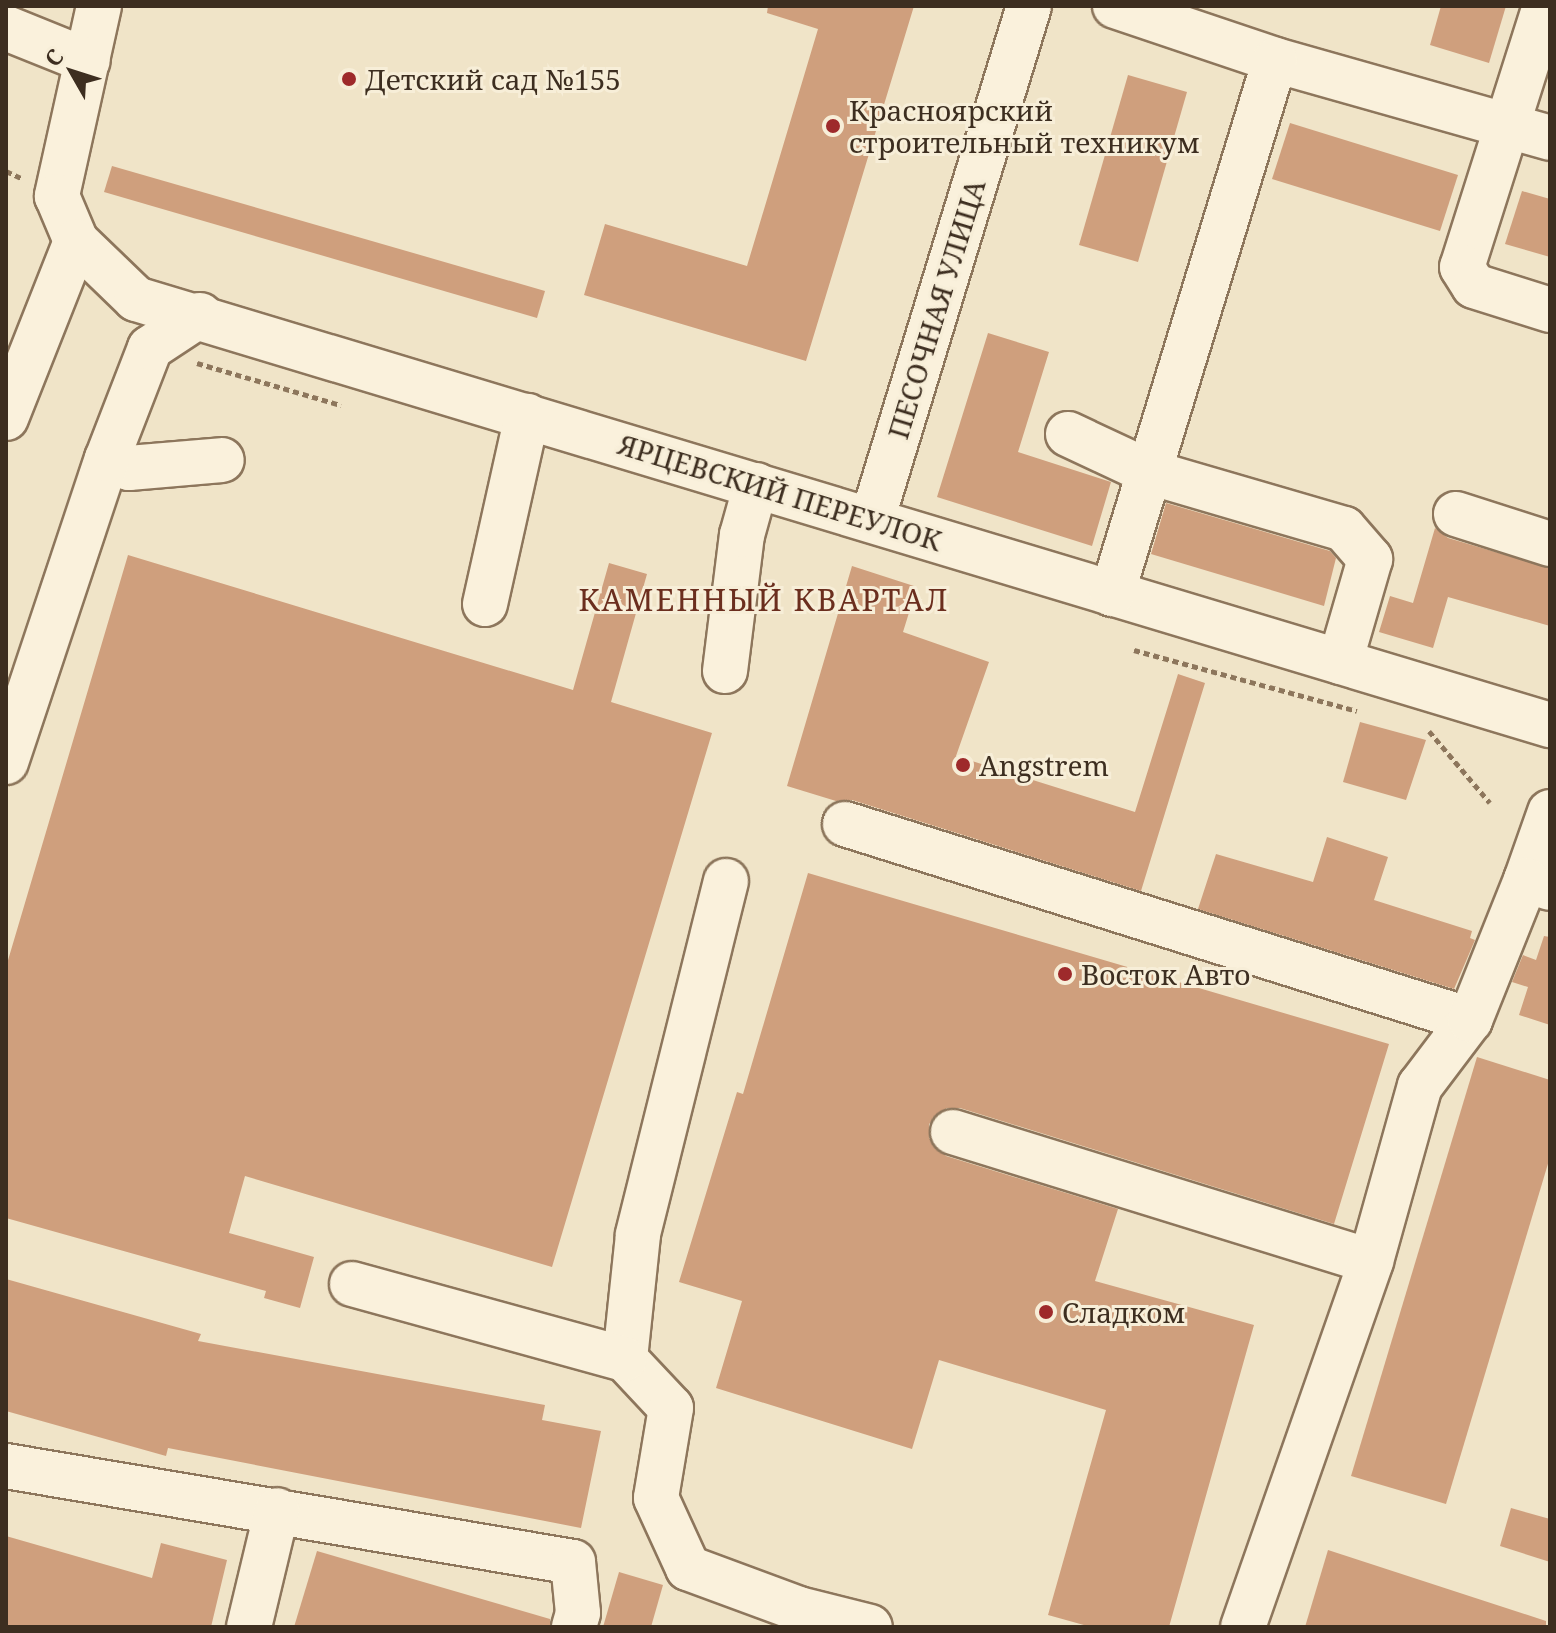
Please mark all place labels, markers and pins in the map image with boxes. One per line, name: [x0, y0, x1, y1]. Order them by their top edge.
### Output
place label: Детский сад №155: [365, 62, 621, 96]
marker: Детский сад №155: [340, 70, 358, 88]
place label: Красноярский строительный техникум: [849, 93, 1200, 159]
marker: Красноярский строительный техникум: [824, 117, 842, 135]
place label: Angstrem: [979, 748, 1109, 782]
marker: Angstrem: [954, 756, 972, 774]
place label: Восток Авто: [1081, 957, 1250, 991]
marker: Восток Авто: [1056, 965, 1074, 983]
place label: Сладком: [1062, 1295, 1185, 1329]
marker: Сладком: [1037, 1303, 1055, 1321]

